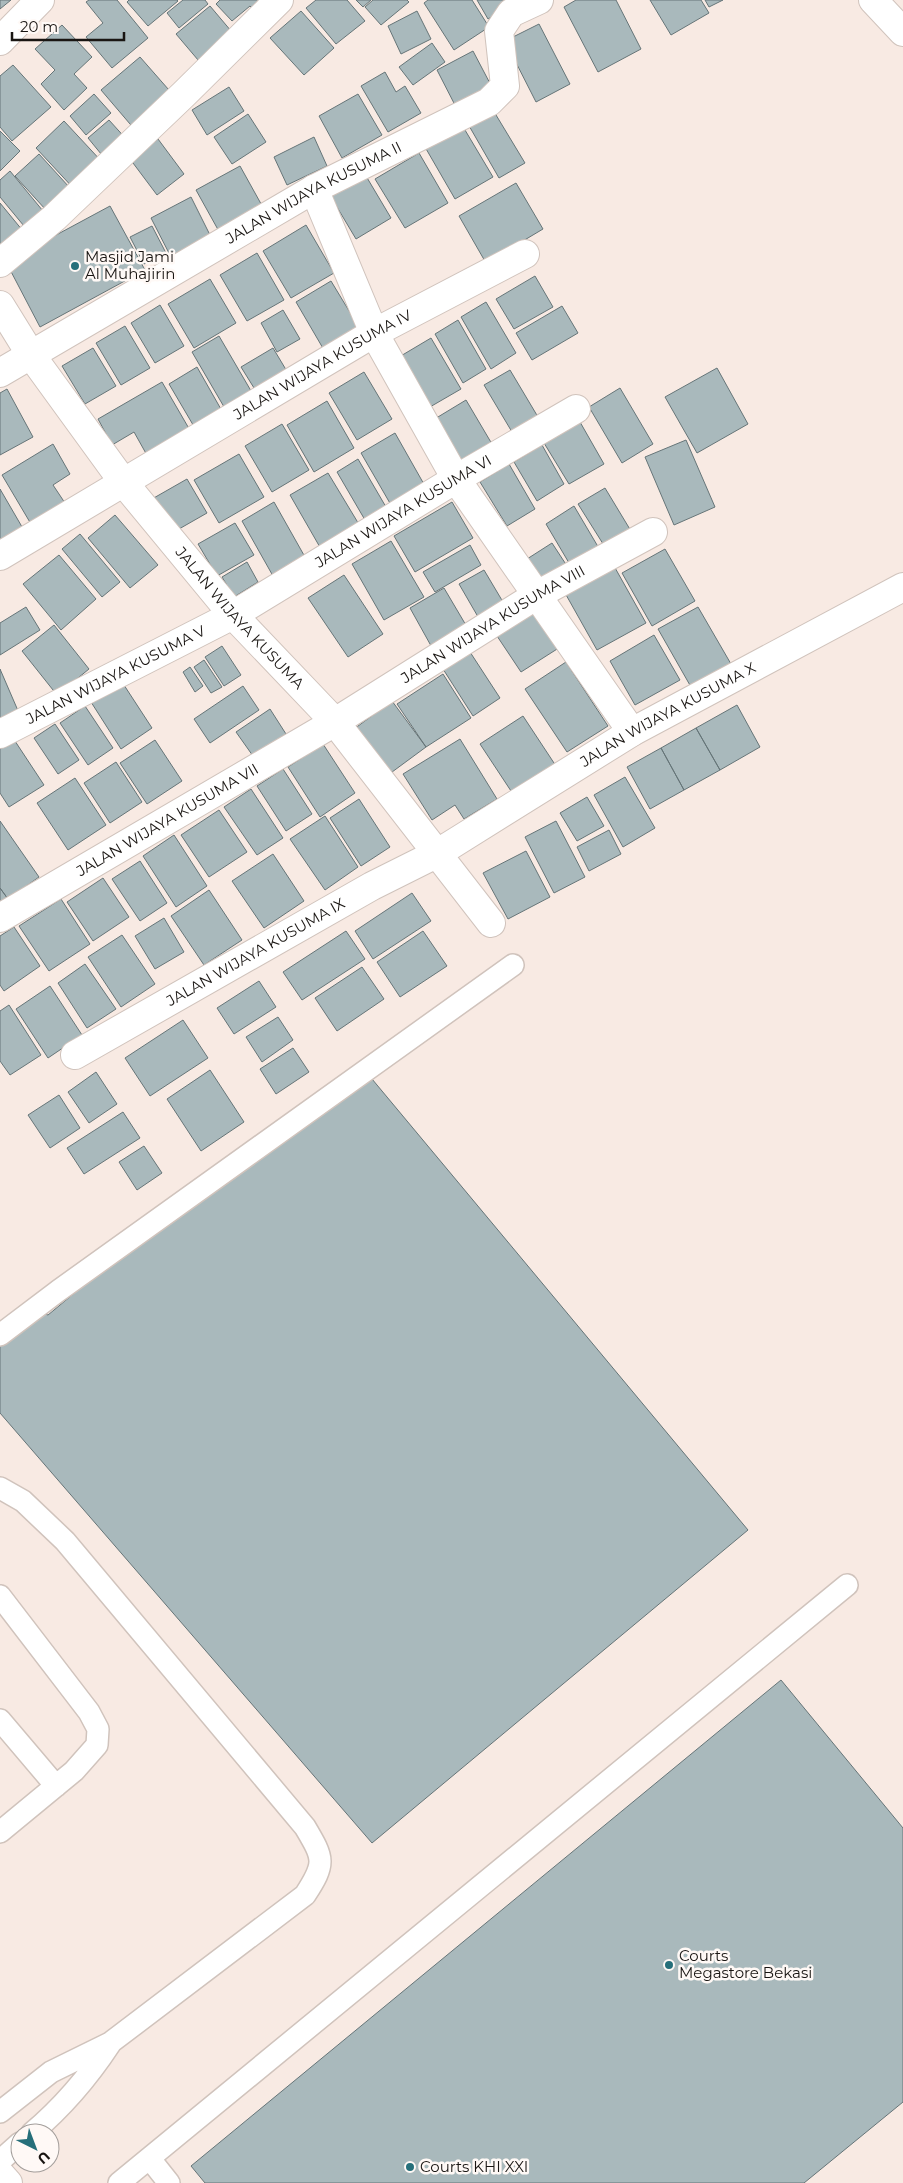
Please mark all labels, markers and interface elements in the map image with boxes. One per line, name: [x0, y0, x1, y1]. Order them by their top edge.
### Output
scale bar: [12, 10, 125, 42]
text: 20 m: [20, 17, 58, 36]
street label: JALAN WIJAYA KUSUMA II: [221, 137, 405, 248]
place label: Masjid Jami Al Muhajirin: [85, 247, 175, 283]
marker: Masjid Jami Al Muhajirin: [69, 260, 81, 272]
street label: JALAN WIJAYA KUSUMA IV: [229, 305, 415, 424]
street label: JALAN WIJAYA KUSUMA VI: [310, 450, 495, 572]
street label: JALAN WIJAYA KUSUMA: [171, 542, 309, 693]
street label: JALAN WIJAYA KUSUMA VIII: [396, 561, 588, 688]
street label: JALAN WIJAYA KUSUMA V: [22, 621, 209, 729]
street label: JALAN WIJAYA KUSUMA X: [576, 658, 759, 771]
street label: JALAN WIJAYA KUSUMA VII: [72, 759, 262, 881]
street label: JALAN WIJAYA KUSUMA IX: [162, 893, 348, 1010]
place label: Courts Megastore Bekasi: [679, 1946, 812, 1982]
marker: Courts Megastore Bekasi: [663, 1959, 675, 1971]
north arrow: [10, 2123, 60, 2173]
text: U: [34, 2147, 54, 2168]
place label: Courts KHI XXI: [420, 2157, 528, 2176]
marker: Courts KHI XXI: [404, 2161, 416, 2173]

